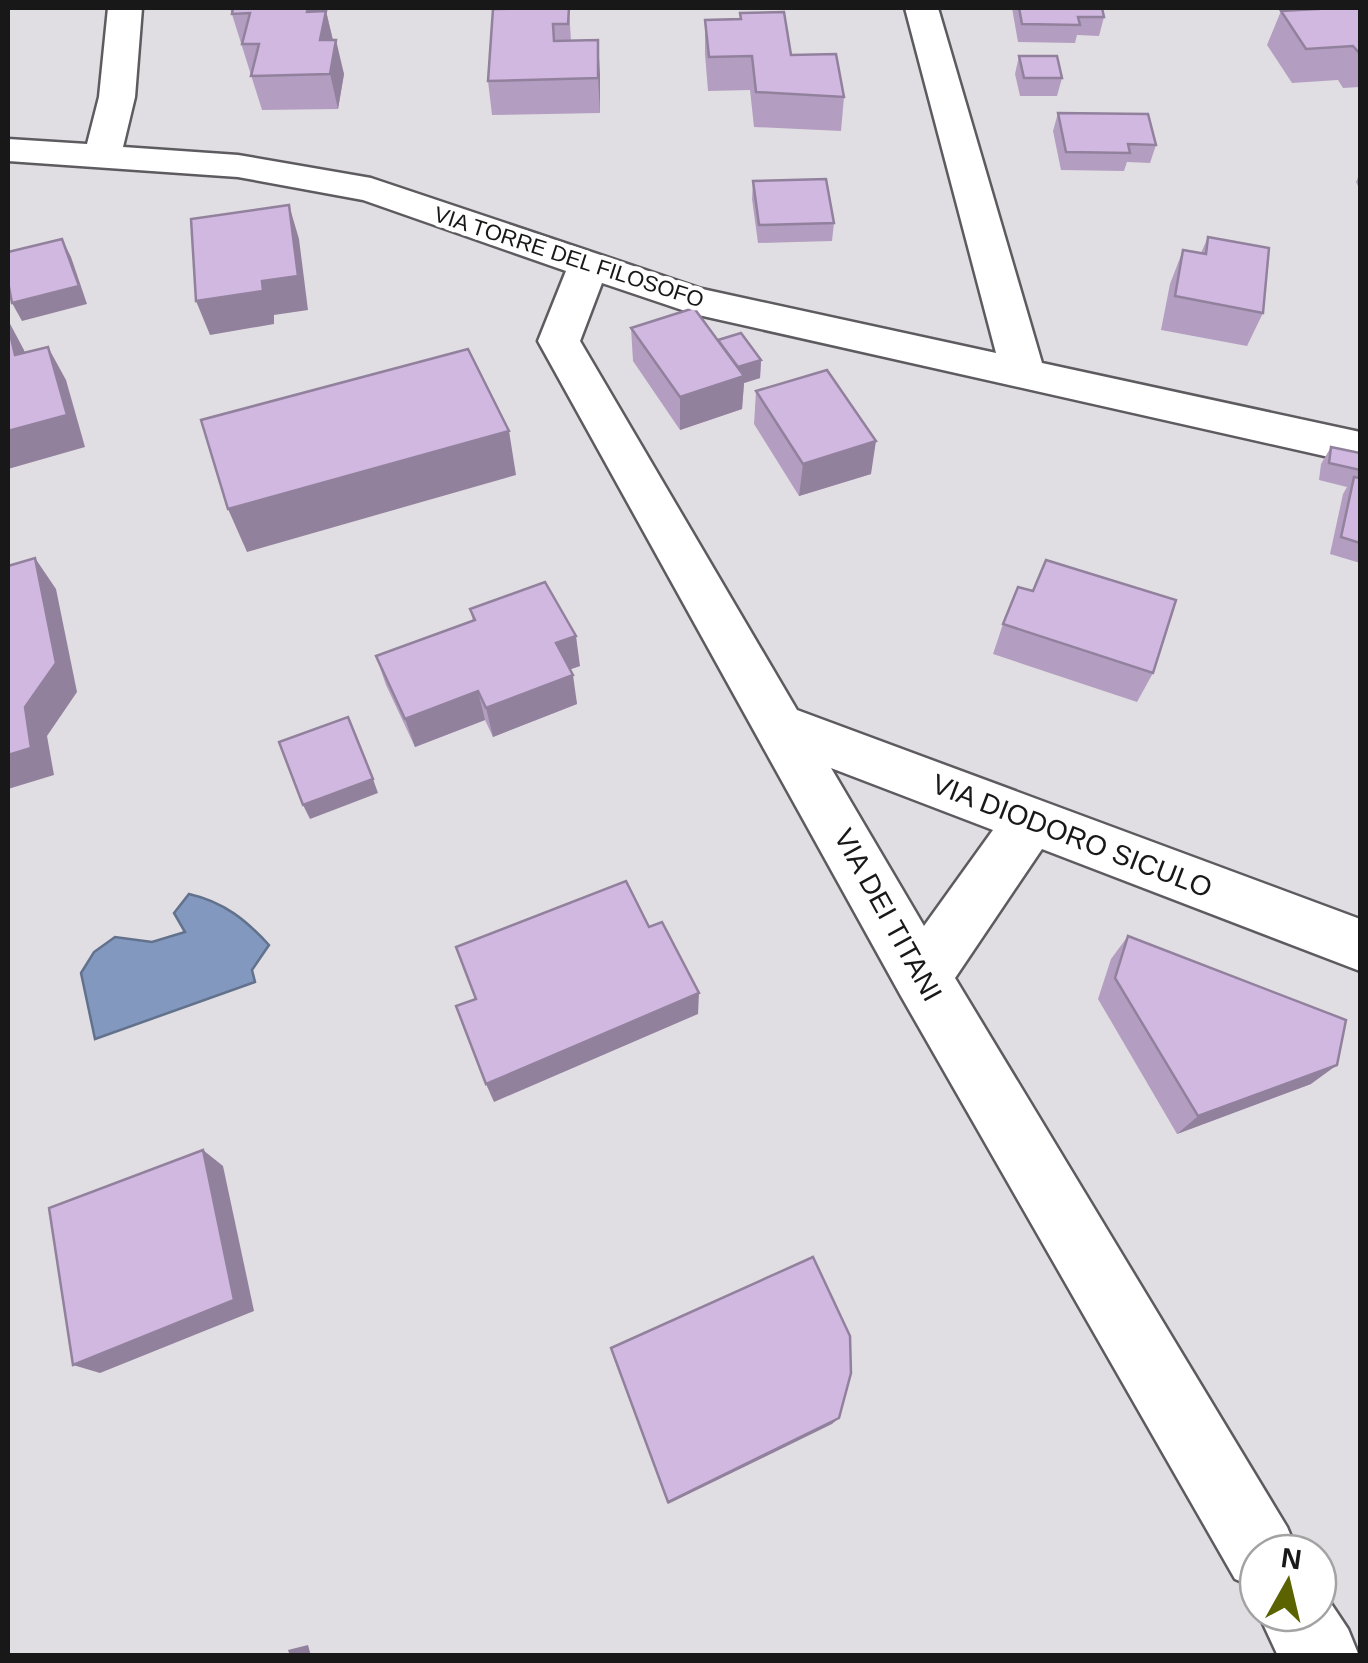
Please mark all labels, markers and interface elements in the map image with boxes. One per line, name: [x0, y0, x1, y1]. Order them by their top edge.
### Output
street label: VIA TORRE DEL FILOSOFO: [431, 202, 707, 312]
street label: VIA DIODORO SICULO: [928, 768, 1216, 904]
street label: VIA DEI TITANI: [828, 824, 948, 1006]
north arrow: [1238, 1533, 1338, 1633]
text: N: [1279, 1542, 1304, 1575]

